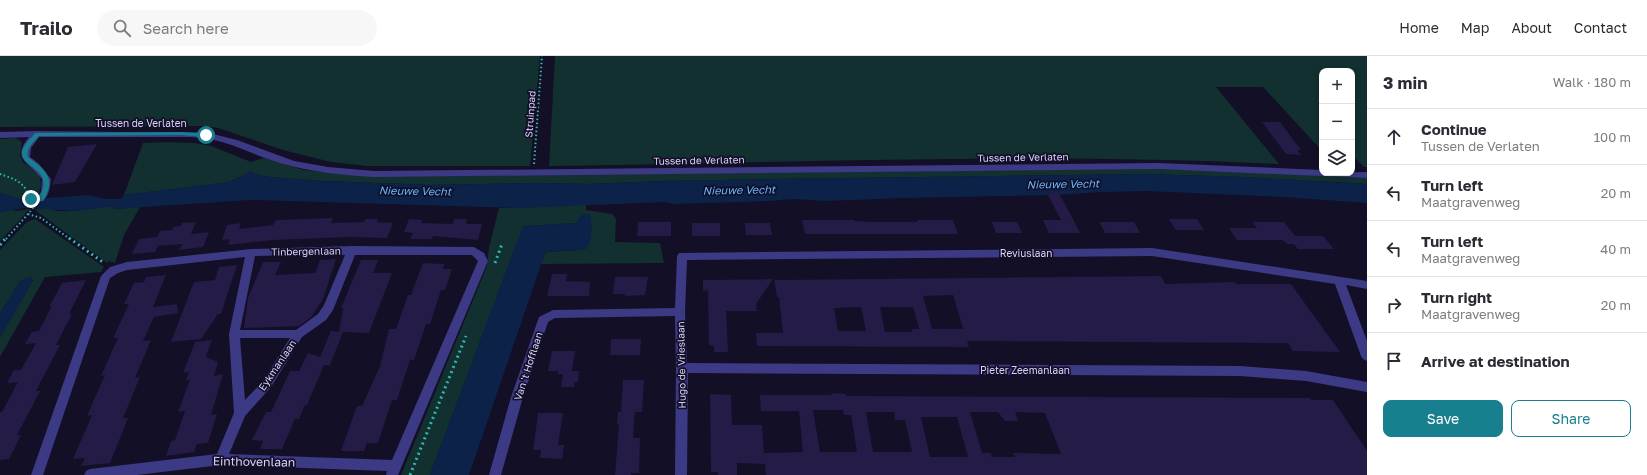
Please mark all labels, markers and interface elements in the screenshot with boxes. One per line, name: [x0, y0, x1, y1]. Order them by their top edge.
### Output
search box: [97, 10, 377, 46]
text: Trailo: [20, 16, 73, 39]
icon: search: [111, 17, 133, 39]
text: Search here: [143, 19, 229, 37]
text: Home: [1399, 19, 1439, 36]
text: Map: [1461, 19, 1489, 36]
text: About: [1511, 19, 1552, 36]
text: Contact: [1574, 19, 1627, 36]
map controls: [1319, 68, 1355, 176]
button: +: [1319, 68, 1355, 104]
text: 3 min: [1383, 72, 1427, 93]
text: Walk · 180 m: [1553, 74, 1631, 90]
street label: Struinpad: [522, 90, 538, 138]
button: −: [1319, 104, 1355, 140]
street label: Tussen de Verlaten: [95, 117, 187, 129]
text: Continue: [1421, 120, 1487, 138]
route start: [197, 126, 215, 144]
icon: ahead: [1383, 126, 1405, 148]
text: 100 m: [1594, 129, 1631, 145]
text: Tussen de Verlaten: [1421, 138, 1540, 154]
button: layers: [1319, 140, 1355, 176]
street label: Tussen de Verlaten: [977, 150, 1069, 164]
street label: Tussen de Verlaten: [653, 153, 745, 167]
water label: Nieuwe Vecht: [1027, 176, 1101, 191]
text: Turn left: [1421, 176, 1483, 194]
water label: Nieuwe Vecht: [703, 182, 777, 197]
icon: left: [1383, 182, 1405, 204]
water label: Nieuwe Vecht: [379, 183, 453, 198]
text: 20 m: [1601, 185, 1631, 201]
route end: [22, 190, 40, 208]
text: Maatgravenweg: [1421, 194, 1520, 210]
text: Turn left: [1421, 232, 1483, 250]
icon: left: [1383, 238, 1405, 260]
text: 40 m: [1600, 241, 1631, 257]
street label: Tinbergenlaan: [271, 244, 341, 258]
street label: Reviuslaan: [1000, 247, 1052, 259]
text: Maatgravenweg: [1421, 250, 1520, 266]
text: Turn right: [1421, 288, 1492, 306]
icon: right: [1383, 294, 1405, 316]
text: 20 m: [1601, 297, 1631, 313]
text: Maatgravenweg: [1421, 306, 1520, 322]
street label: Hugo de Vrieslaan: [674, 321, 688, 409]
street label: Van 't Hofflaan: [511, 330, 545, 402]
street label: Eykmanlaan: [256, 337, 298, 393]
icon: arrive: [1383, 350, 1405, 372]
text: Arrive at destination: [1421, 352, 1570, 370]
street label: Pieter Zeemanlaan: [980, 364, 1070, 376]
button: Save: [1383, 400, 1503, 437]
button: Share: [1511, 400, 1631, 437]
street label: Einthovenlaan: [213, 453, 295, 470]

